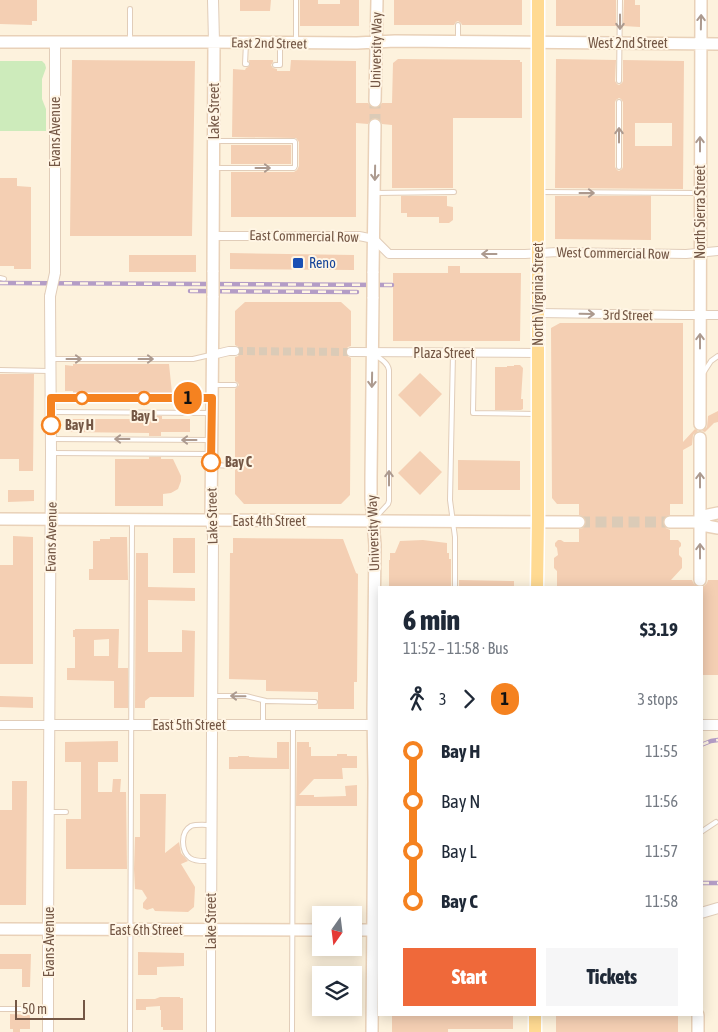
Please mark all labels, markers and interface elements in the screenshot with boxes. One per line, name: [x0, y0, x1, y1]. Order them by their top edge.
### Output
street label: University Way: [367, 12, 385, 88]
one-way arrow: [615, 13, 625, 29]
one-way arrow: [696, 14, 705, 30]
street label: East 2nd Street: [231, 34, 307, 52]
street label: West 2nd Street: [588, 35, 668, 51]
street label: Lake Street: [206, 83, 222, 139]
street label: Evans Avenue: [47, 97, 63, 167]
one-way arrow: [614, 127, 624, 143]
one-way arrow: [695, 136, 705, 152]
one-way arrow: [254, 163, 270, 173]
one-way arrow: [370, 165, 380, 181]
street label: North Sierra Street: [692, 165, 708, 259]
one-way arrow: [578, 188, 595, 198]
street label: East Commercial Row: [249, 227, 359, 245]
street label: North Virginia Street: [530, 242, 546, 346]
street label: West Commercial Row: [556, 244, 670, 262]
one-way arrow: [481, 249, 498, 259]
place label: Reno: [309, 255, 336, 271]
marker: Reno: [291, 256, 305, 270]
street label: 3rd Street: [603, 307, 653, 323]
one-way arrow: [578, 309, 594, 319]
one-way arrow: [695, 333, 705, 349]
street label: Plaza Street: [413, 345, 475, 361]
one-way arrow: [66, 354, 82, 364]
one-way arrow: [138, 354, 154, 364]
one-way arrow: [367, 372, 377, 388]
line badge: 1: [172, 382, 204, 414]
text: 1: [184, 387, 192, 408]
unlabelled marker: [75, 391, 89, 405]
marker: Bay L: [137, 391, 151, 405]
place label: Bay L: [131, 408, 158, 424]
marker: Bay H: [41, 415, 61, 435]
place label: Bay H: [65, 417, 94, 433]
one-way arrow: [114, 434, 130, 444]
one-way arrow: [182, 435, 198, 445]
marker: Bay C: [201, 452, 221, 472]
place label: Bay C: [225, 454, 253, 470]
one-way arrow: [384, 470, 394, 486]
one-way arrow: [695, 472, 705, 488]
street label: Lake Street: [204, 487, 220, 545]
street label: University Way: [364, 494, 382, 571]
street label: Evans Avenue: [42, 502, 60, 572]
street label: East 4th Street: [232, 513, 306, 529]
one-way arrow: [695, 543, 705, 560]
text: 6 min: [403, 604, 460, 636]
text: $3.19: [640, 618, 678, 640]
text: 11:52 – 11:58 · Bus: [403, 639, 508, 657]
icon: walk: [403, 685, 431, 713]
icon: forward: [455, 685, 483, 713]
text: 1: [501, 688, 509, 709]
text: 3: [439, 690, 447, 708]
text: 3 stops: [637, 690, 678, 708]
one-way arrow: [230, 691, 246, 701]
street label: East 5th Street: [152, 717, 226, 733]
text: Bay H: [441, 740, 480, 762]
text: 11:55: [645, 742, 678, 760]
text: Bay N: [441, 790, 480, 812]
text: 11:56: [645, 792, 678, 810]
text: Bay L: [441, 840, 477, 862]
text: 11:57: [645, 842, 678, 860]
text: Bay C: [441, 890, 478, 912]
text: 11:58: [645, 892, 678, 910]
street label: Lake Street: [203, 893, 219, 949]
north arrow: [312, 906, 362, 956]
map controls: [312, 906, 362, 1016]
street label: Evans Avenue: [41, 907, 57, 977]
street label: East 6th Street: [109, 922, 183, 938]
button: Start: [403, 948, 536, 1006]
button: Tickets: [546, 948, 678, 1006]
button: layers: [312, 966, 362, 1016]
scale bar: [15, 997, 85, 1020]
text: 50 m: [22, 1001, 47, 1017]

